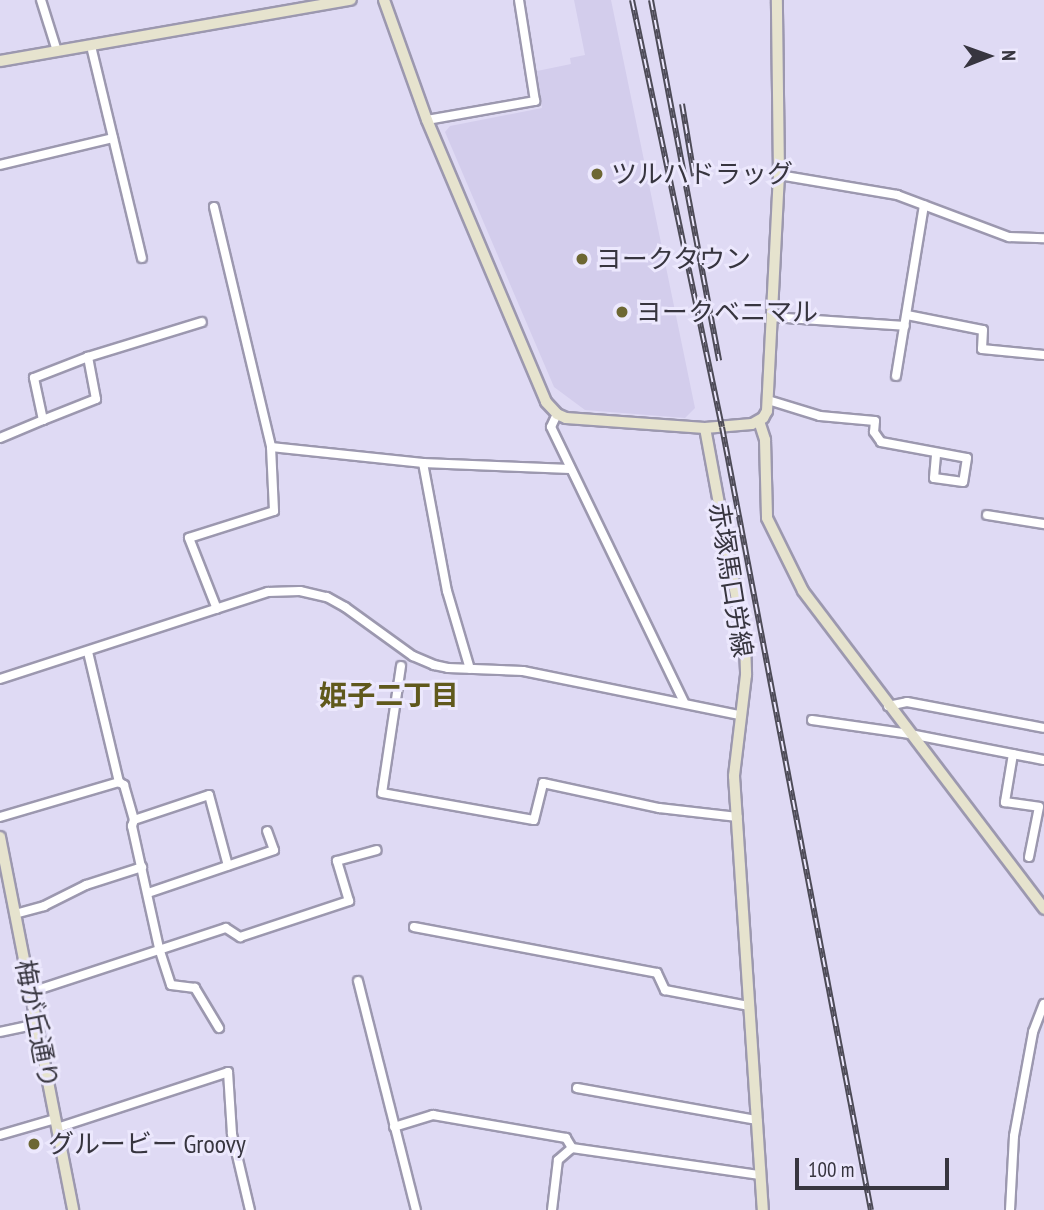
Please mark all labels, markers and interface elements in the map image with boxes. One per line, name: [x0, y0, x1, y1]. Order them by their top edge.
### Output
north arrow: [953, 21, 1023, 91]
text: N: [997, 50, 1021, 61]
place label: ツルハドラッグ: [611, 158, 793, 190]
marker: ツルハドラッグ: [589, 166, 605, 182]
place label: ヨークタウン: [596, 243, 752, 275]
marker: ヨークタウン: [574, 251, 590, 267]
place label: ヨークベニマル: [636, 296, 818, 328]
marker: ヨークベニマル: [614, 304, 630, 320]
street label: 赤塚馬口労線: [703, 501, 759, 659]
district label: 姫子二丁目: [319, 678, 459, 712]
street label: 梅が丘通り: [9, 957, 65, 1091]
place label: グルービー Groovy: [48, 1128, 246, 1160]
marker: グルービー Groovy: [26, 1136, 42, 1152]
scale bar: [799, 1144, 953, 1188]
text: 100 m: [808, 1156, 854, 1183]

